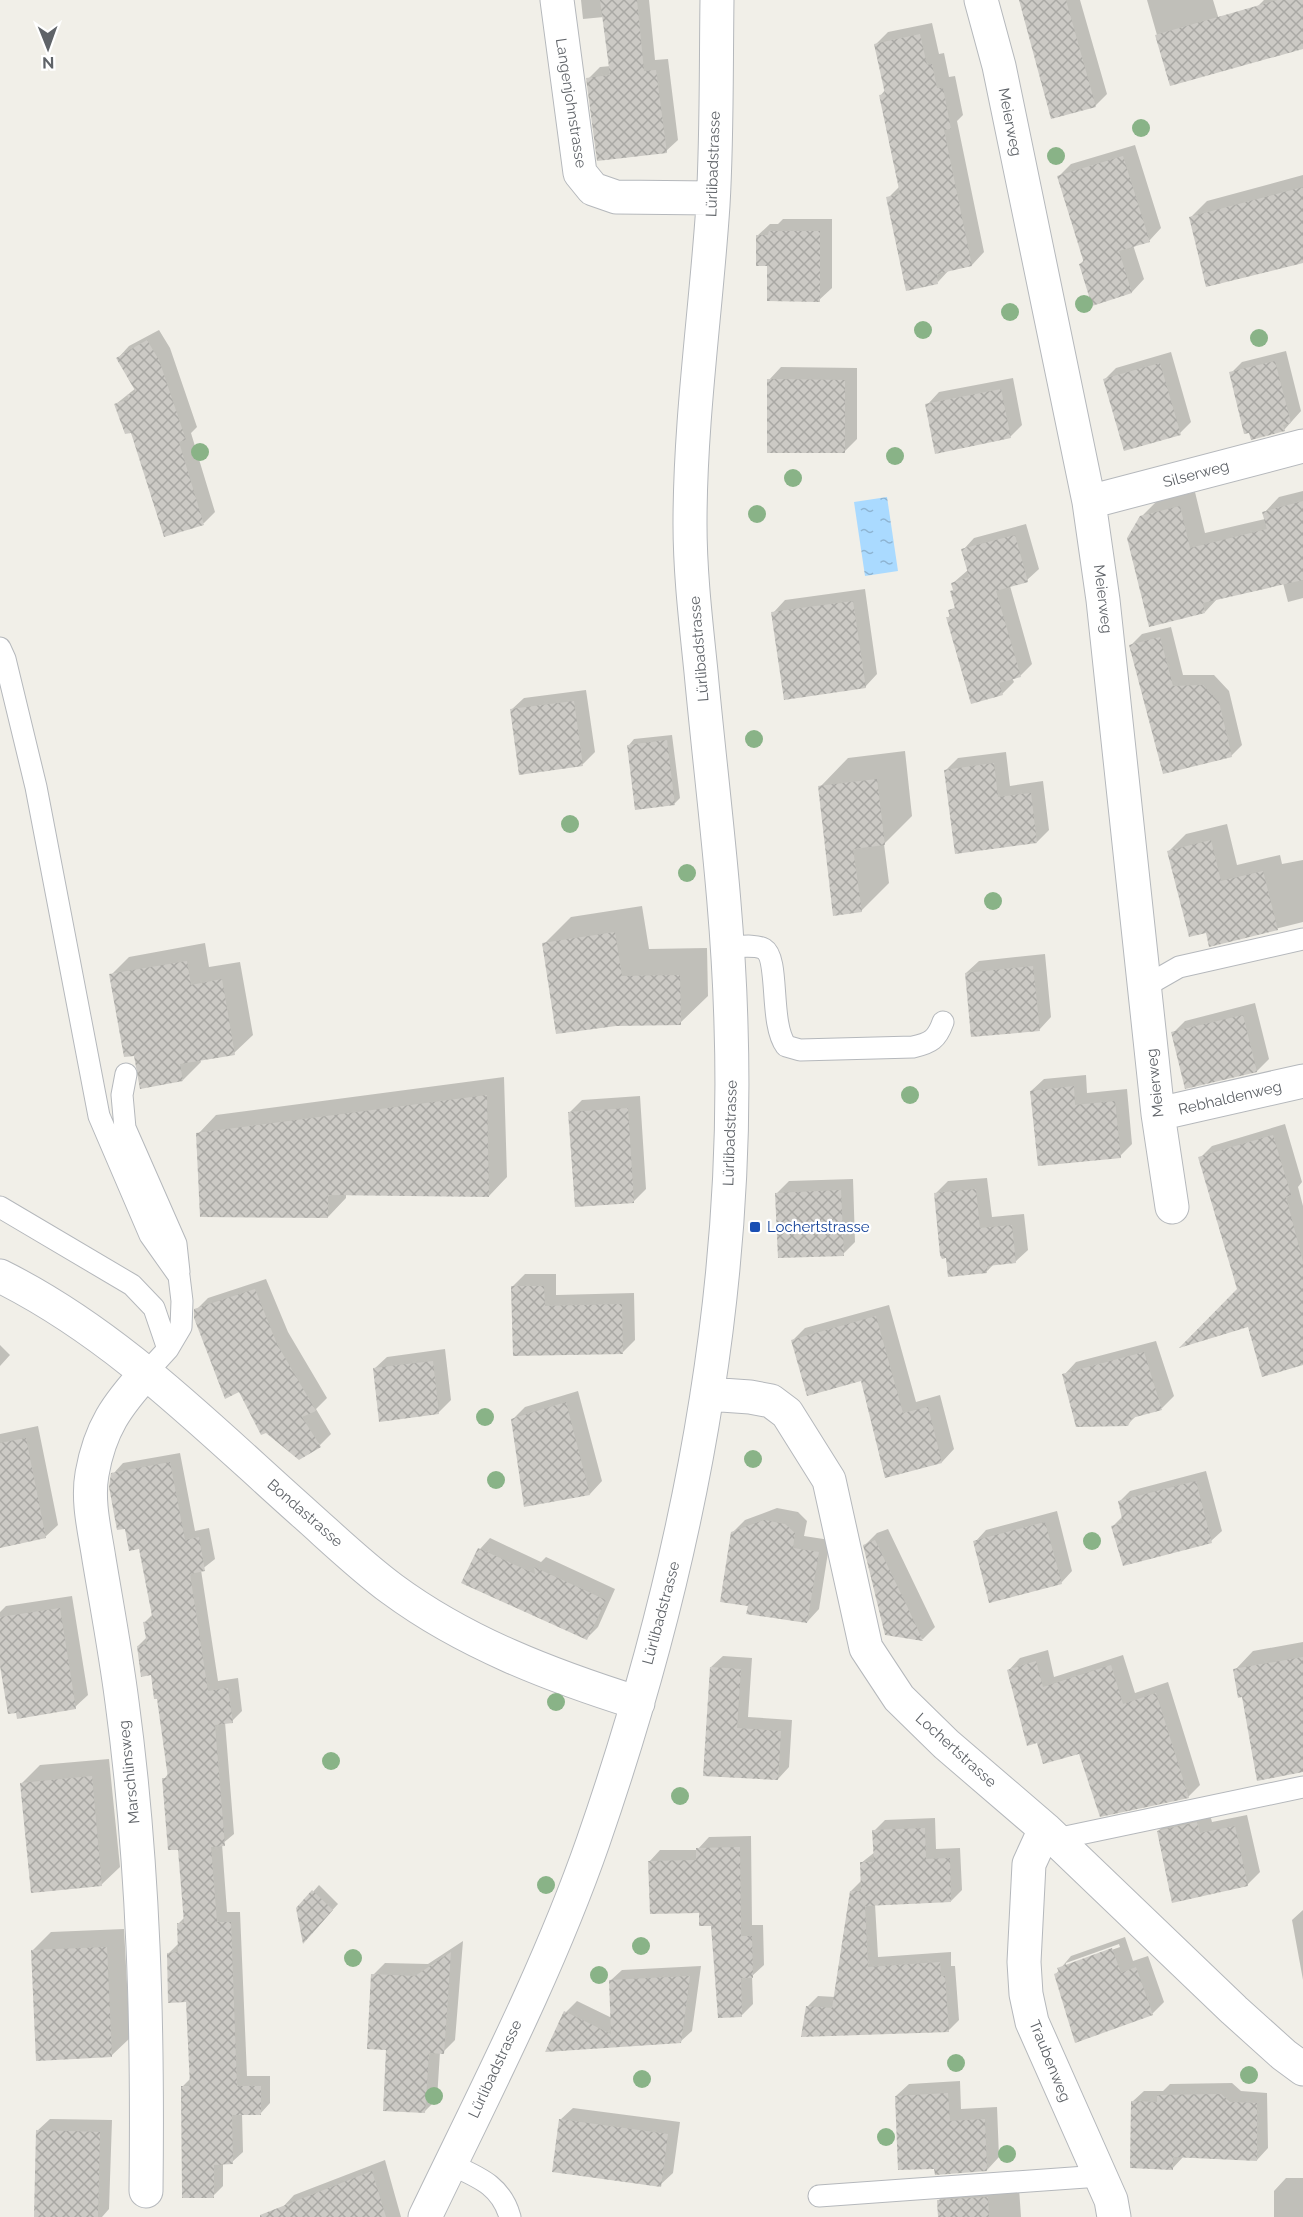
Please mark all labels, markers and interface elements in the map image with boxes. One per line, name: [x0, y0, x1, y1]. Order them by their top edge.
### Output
north arrow: [18, 18, 78, 78]
street label: Langenjohnstrasse: [552, 37, 590, 169]
text: N: [42, 53, 55, 72]
street label: Meierweg: [995, 86, 1025, 158]
street label: Lürlibadstrasse: [702, 111, 724, 217]
street label: Silserweg: [1161, 457, 1231, 491]
street label: Meierweg: [1090, 564, 1116, 634]
street label: Lürlibadstrasse: [685, 595, 713, 703]
street label: Meierweg: [1142, 1048, 1168, 1118]
street label: Rebhaldenweg: [1177, 1077, 1283, 1119]
street label: Lürlibadstrasse: [719, 1080, 741, 1186]
place label: Lochertstrasse: [767, 1218, 870, 1236]
marker: Lochertstrasse: [748, 1220, 762, 1234]
street label: Bondastrasse: [264, 1475, 347, 1551]
street label: Lürlibadstrasse: [639, 1559, 683, 1667]
street label: Lochertstrasse: [912, 1709, 1000, 1791]
street label: Marschlinsweg: [115, 1719, 143, 1825]
street label: Lürlibadstrasse: [464, 2017, 526, 2121]
street label: Traubenweg: [1025, 2017, 1075, 2105]

